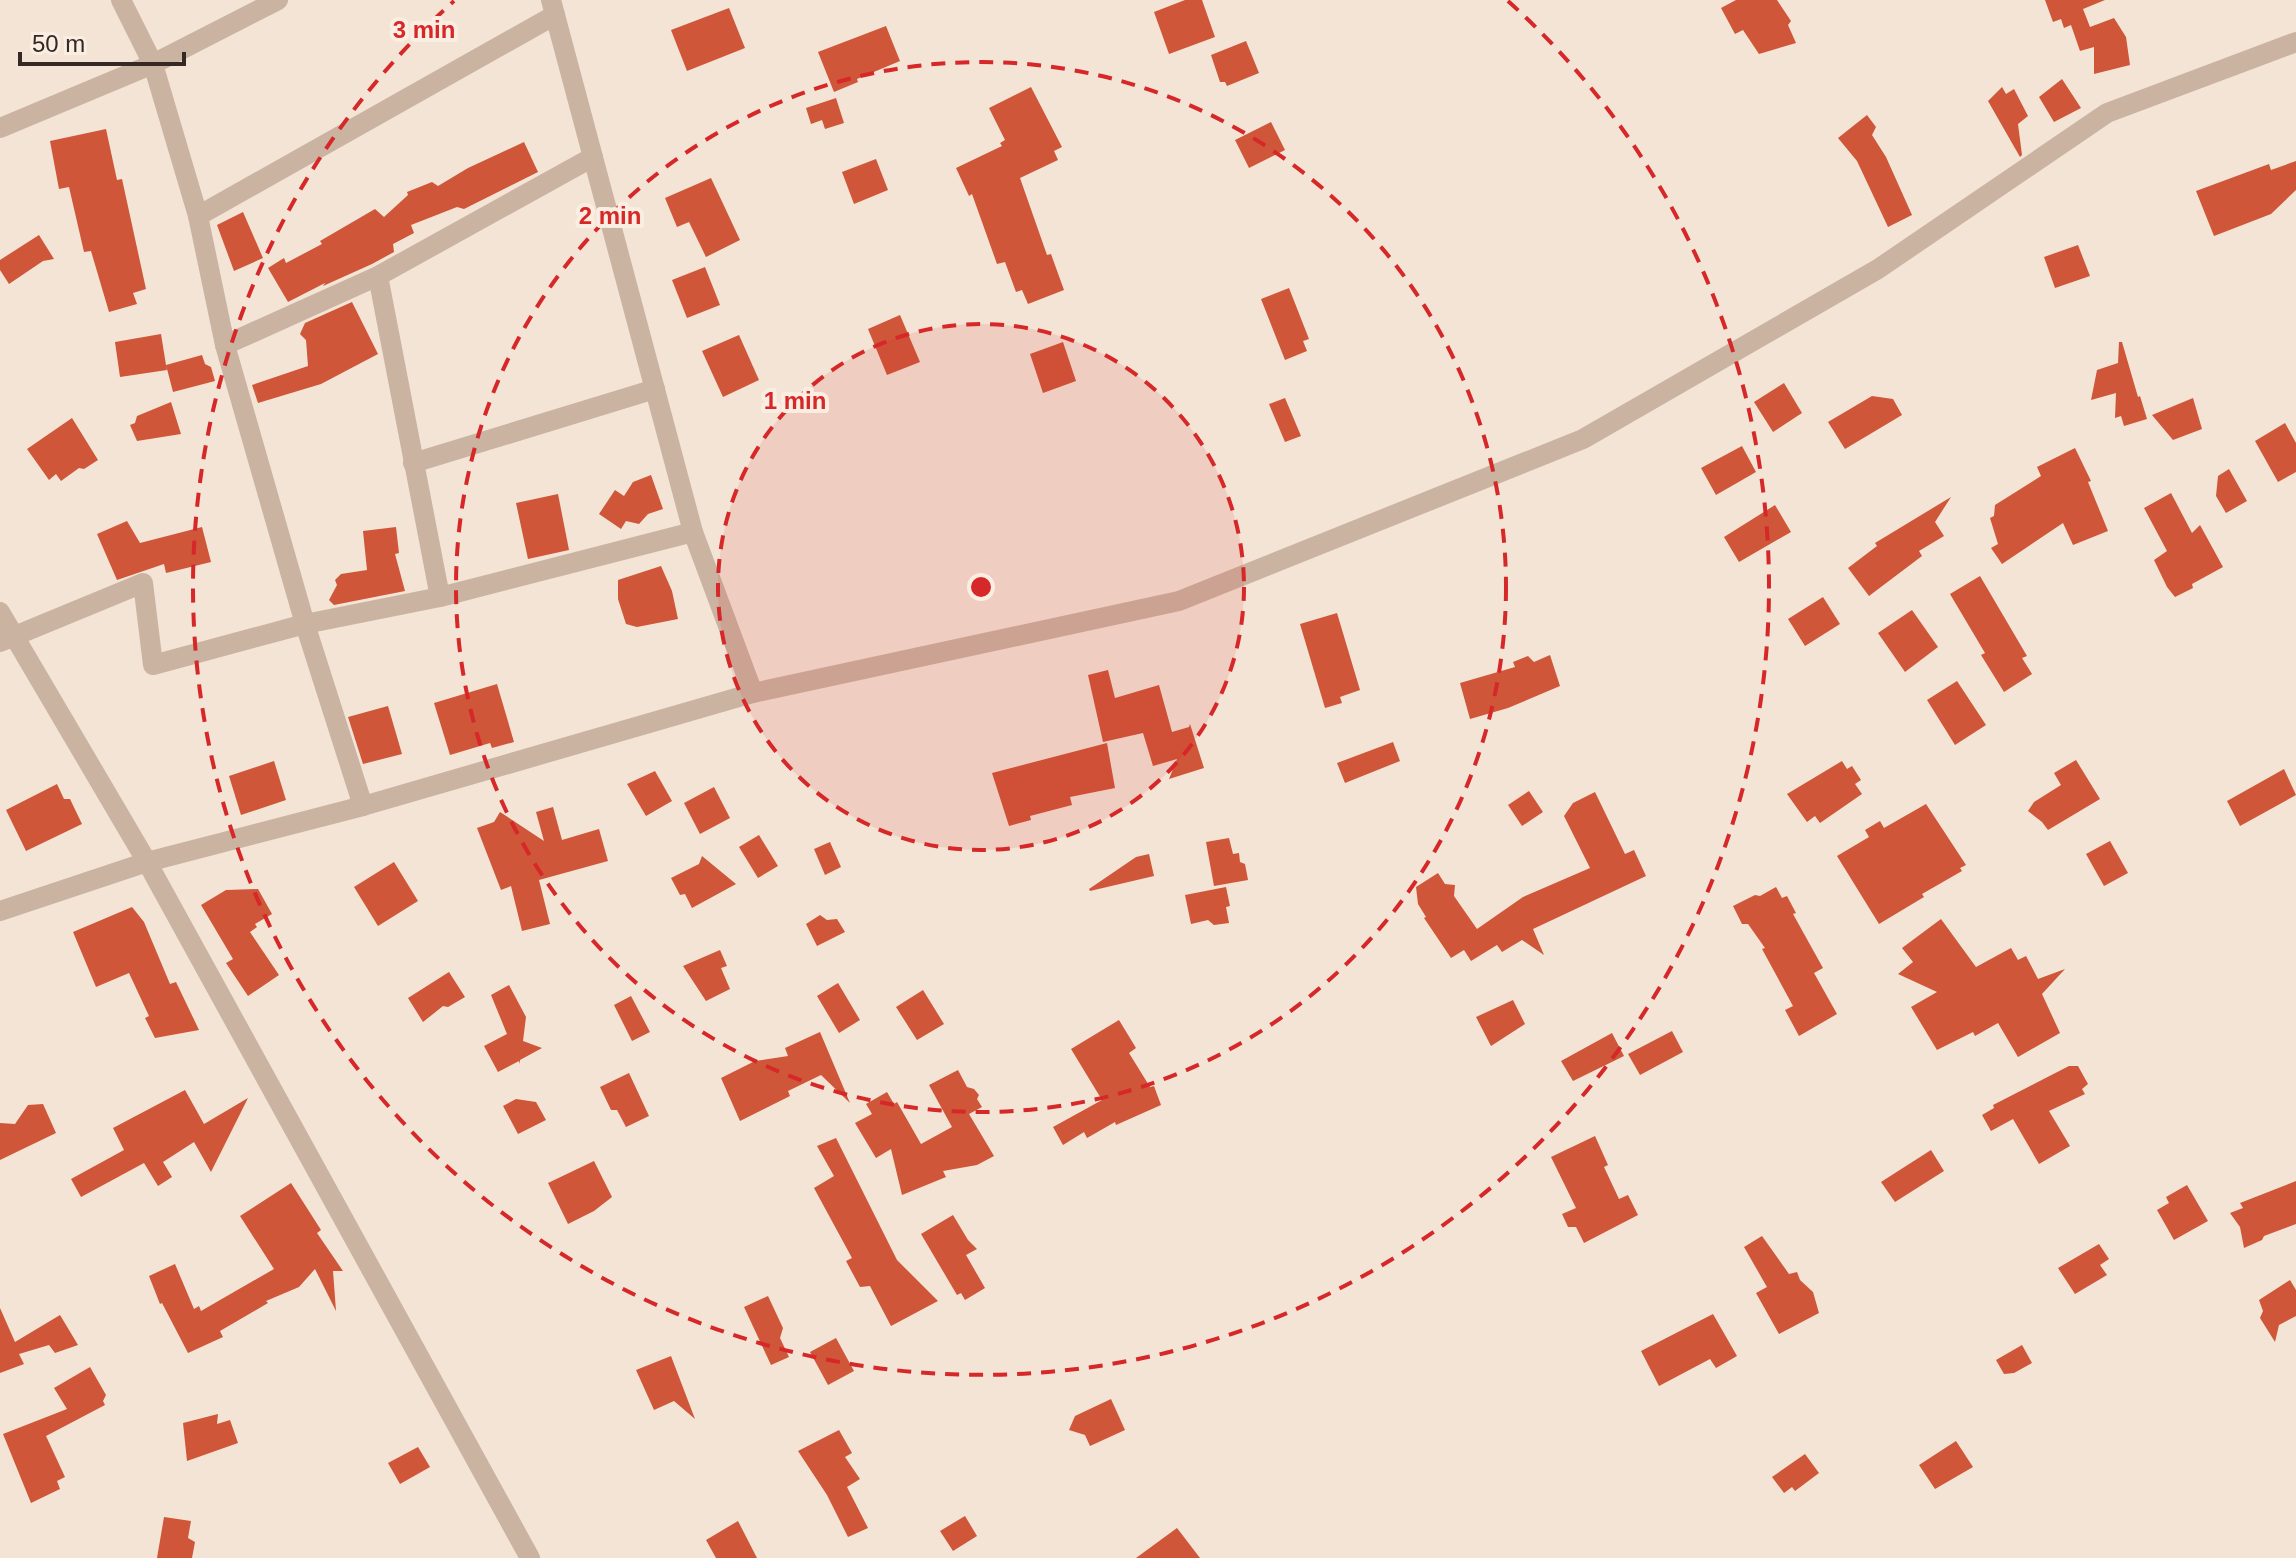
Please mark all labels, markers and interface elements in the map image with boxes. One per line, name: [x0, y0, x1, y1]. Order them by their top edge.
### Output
scale bar: [20, 16, 184, 66]
text: 3 min: [393, 16, 455, 43]
text: 50 m: [32, 30, 85, 57]
text: 2 min: [579, 202, 641, 229]
text: 1 min: [764, 387, 826, 414]
centre of rings: [967, 573, 995, 601]

